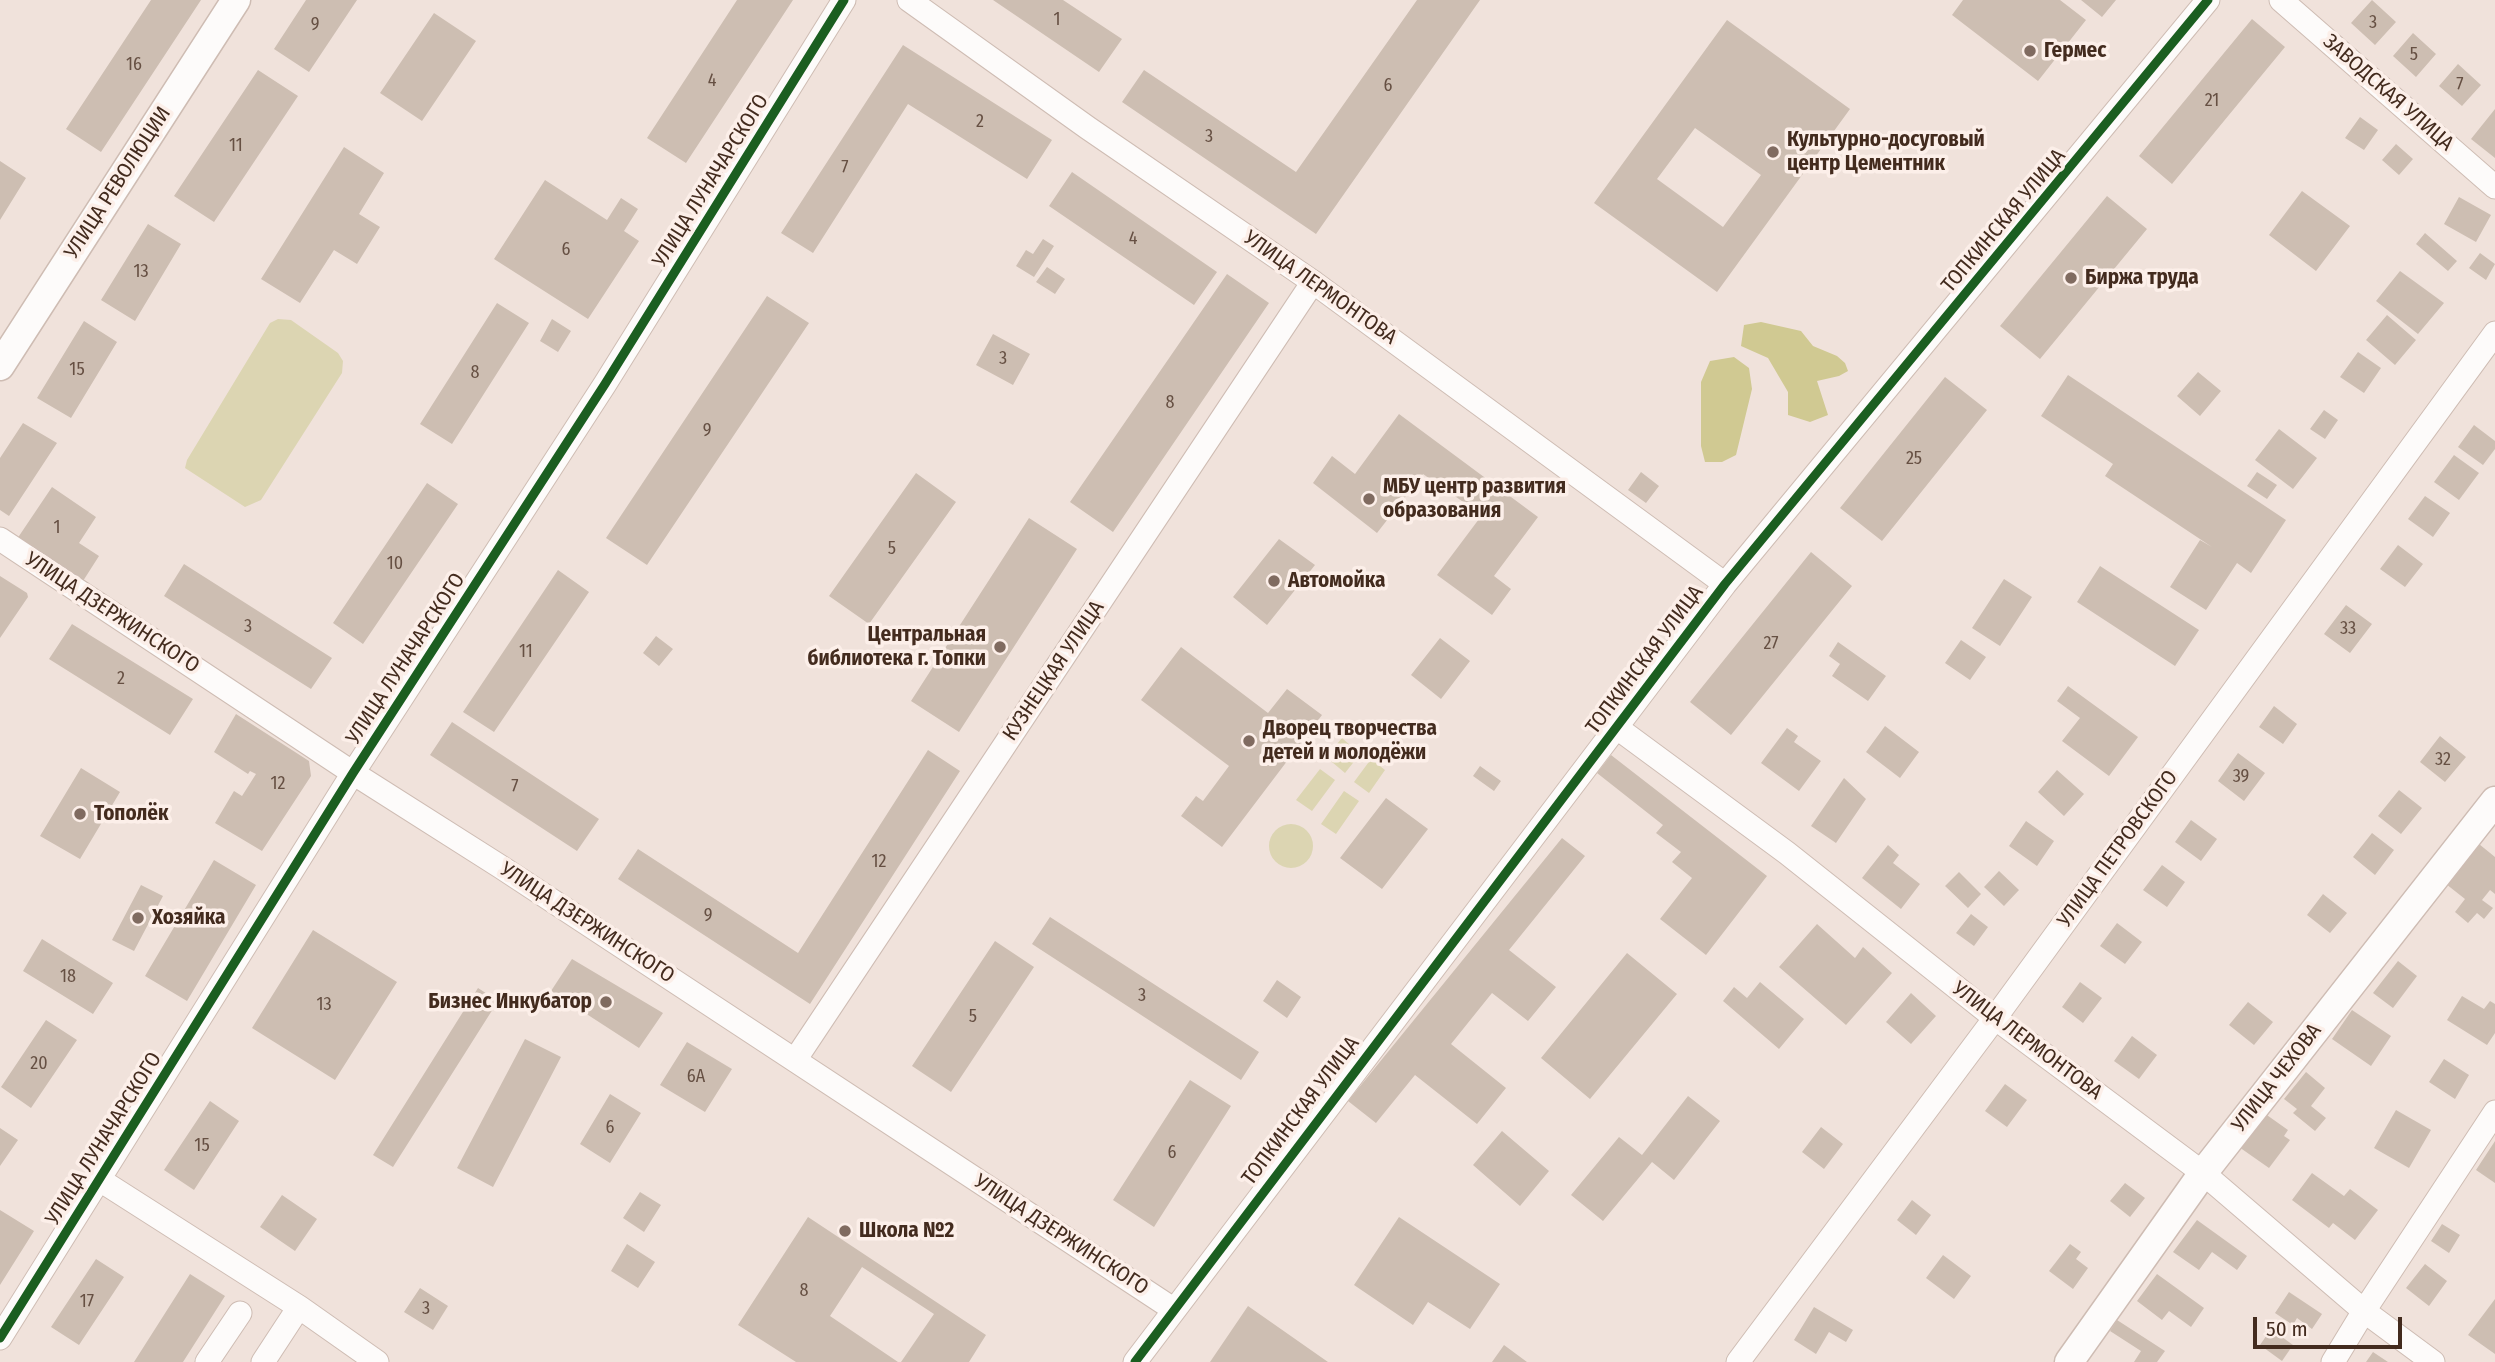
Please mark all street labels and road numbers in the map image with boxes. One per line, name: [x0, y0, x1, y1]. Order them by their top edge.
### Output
street label: ЗАВОДСКАЯ УЛИЦА: [2317, 29, 2459, 157]
street label: УЛИЦА ЛУНАЧАРСКОГО: [648, 90, 774, 272]
street label: УЛИЦА РЕВОЛЮЦИИ: [59, 102, 177, 264]
street label: ТОПКИНСКАЯ УЛИЦА: [1937, 144, 2071, 298]
street label: УЛИЦА ЛЕРМОНТОВА: [1239, 226, 1401, 350]
street label: УЛИЦА ДЗЕРЖИНСКОГО: [20, 547, 204, 679]
street label: УЛИЦА ЛУНАЧАРСКОГО: [341, 569, 471, 749]
street label: ТОПКИНСКАЯ УЛИЦА: [1581, 581, 1709, 739]
street label: КУЗНЕЦКАЯ УЛИЦА: [998, 596, 1110, 746]
street label: УЛИЦА ПЕТРОВСКОГО: [2053, 766, 2183, 932]
street label: УЛИЦА ДЗЕРЖИНСКОГО: [495, 857, 679, 989]
street label: УЛИЦА ЛЕРМОНТОВА: [1947, 976, 2107, 1106]
street label: УЛИЦА ЧЕХОВА: [2227, 1019, 2327, 1137]
street label: ТОПКИНСКАЯ УЛИЦА: [1237, 1032, 1365, 1190]
street label: УЛИЦА ЛУНАЧАРСКОГО: [41, 1048, 167, 1230]
street label: УЛИЦА ДЗЕРЖИНСКОГО: [969, 1169, 1153, 1301]

